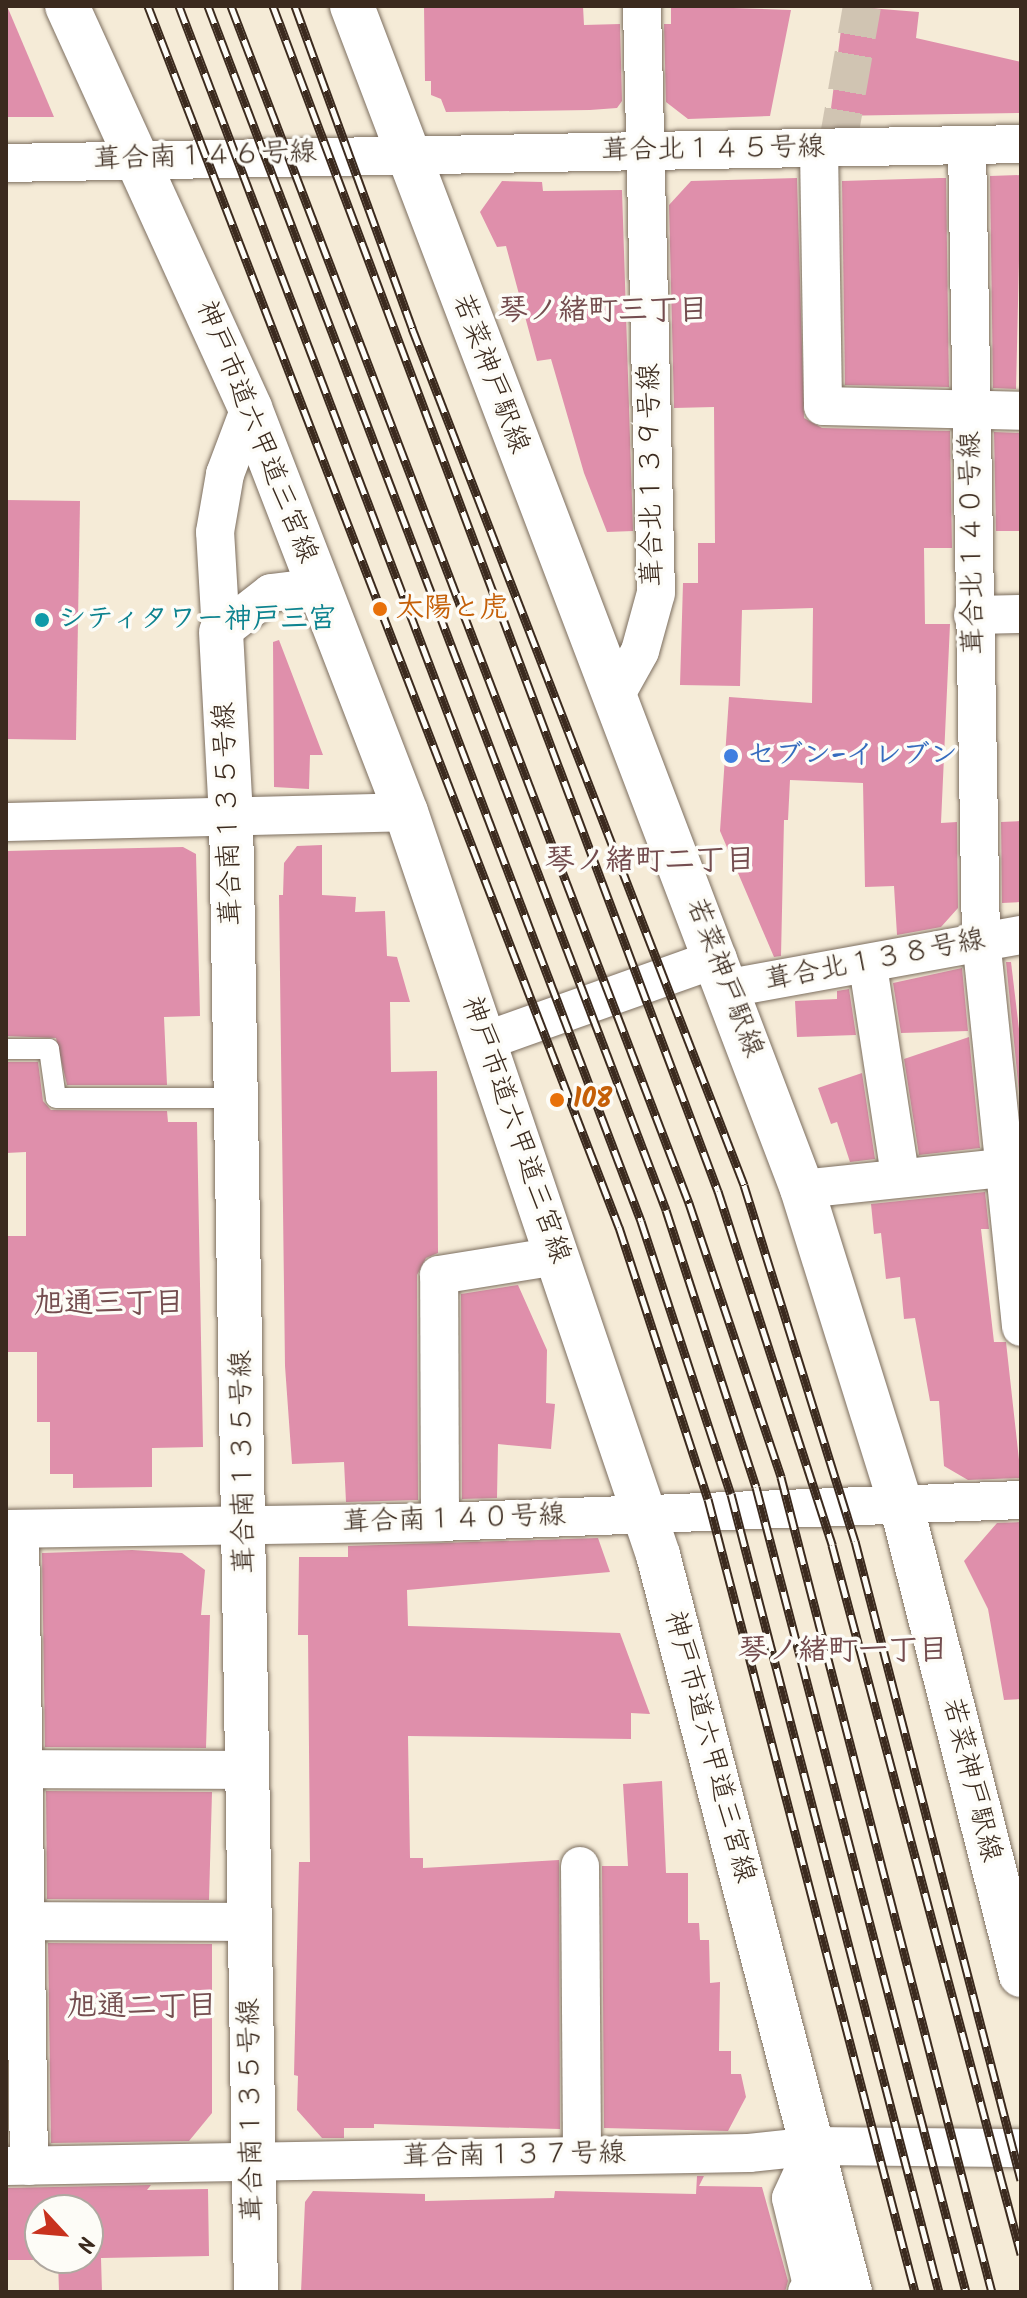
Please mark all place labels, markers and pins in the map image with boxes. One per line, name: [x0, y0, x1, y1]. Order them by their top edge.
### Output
place label: 太陽と虎: [396, 592, 508, 626]
marker: 太陽と虎: [371, 600, 389, 618]
place label: シティタワー神戸三宮: [58, 603, 338, 637]
marker: シティタワー神戸三宮: [33, 611, 51, 629]
place label: セブン-イレブン: [747, 739, 958, 773]
marker: セブン-イレブン: [722, 747, 740, 765]
place label: 108: [573, 1083, 612, 1117]
marker: 108: [548, 1091, 566, 1109]

